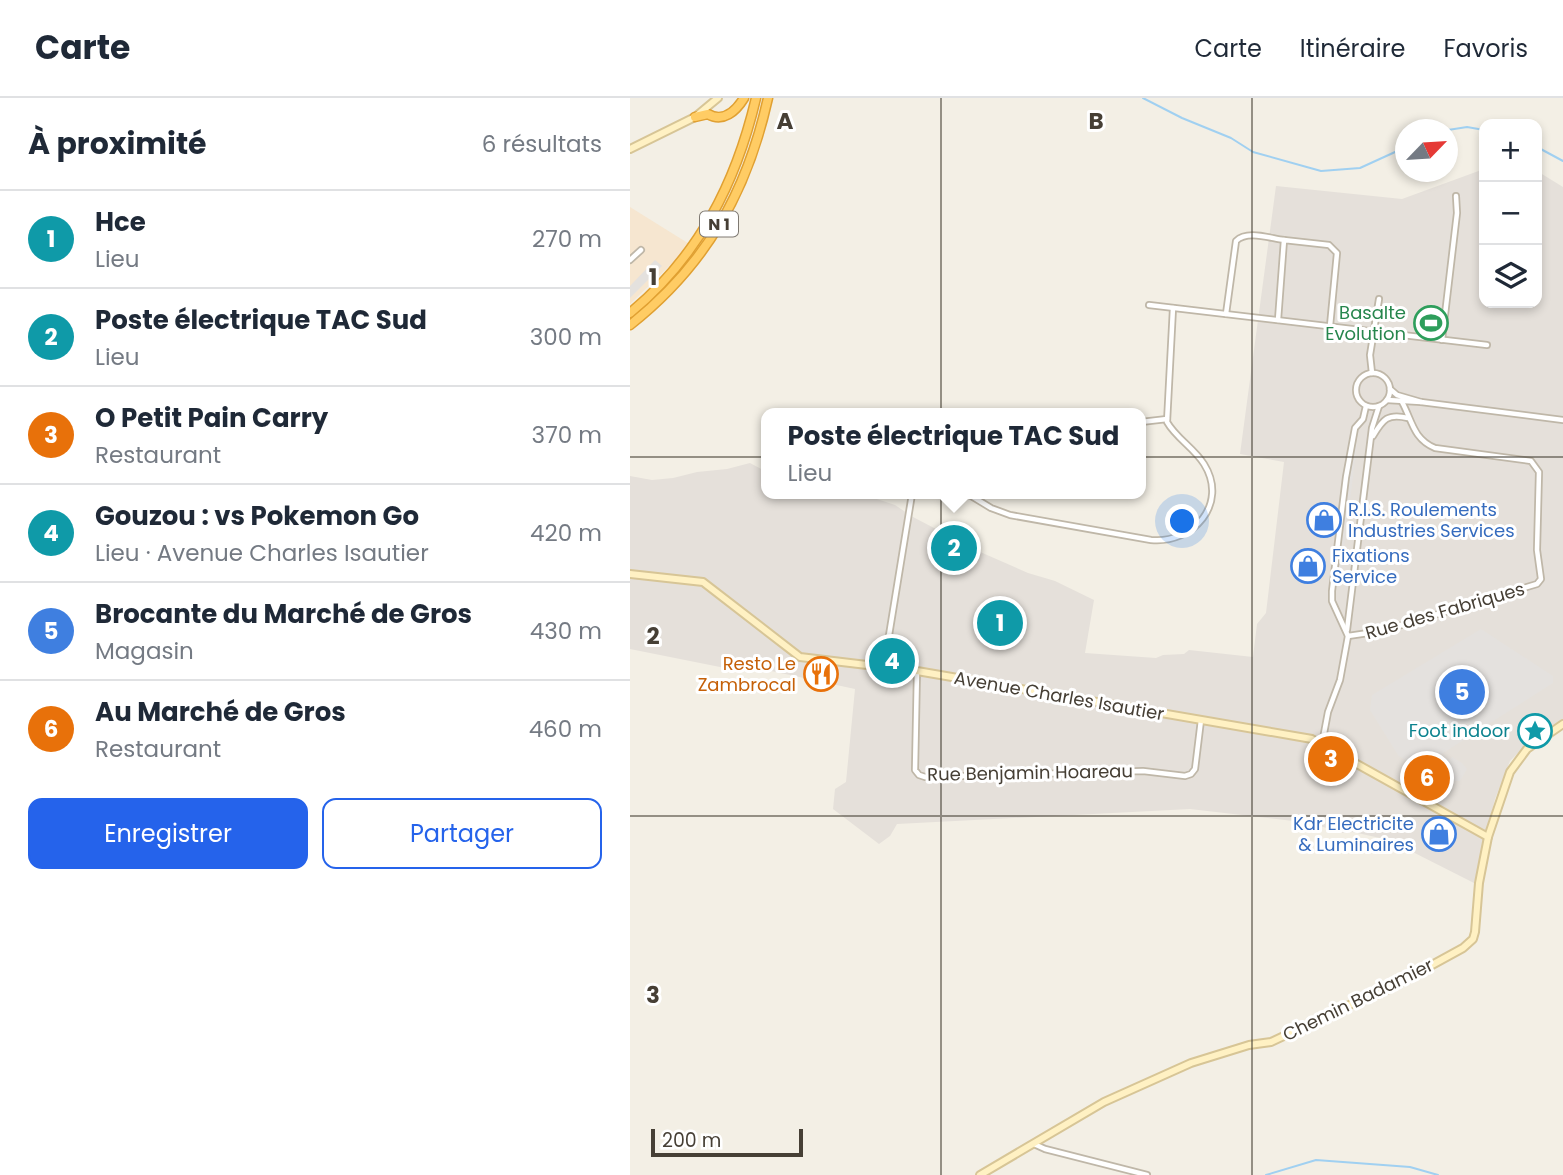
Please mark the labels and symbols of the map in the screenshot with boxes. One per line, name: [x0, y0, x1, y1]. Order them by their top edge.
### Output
text: A: [777, 105, 794, 137]
text: B: [1088, 105, 1104, 137]
north arrow: [1395, 119, 1458, 182]
road number: N 1: [700, 212, 738, 236]
text: 1: [649, 261, 657, 293]
place label: Basalte Evolution: [1325, 300, 1406, 346]
sports icon: Basalte Evolution: [1412, 304, 1450, 342]
place label: R.I.S. Roulements Industries Services: [1348, 497, 1515, 543]
shop icon: R.I.S. Roulements Industries Services: [1305, 501, 1343, 539]
your location: [1165, 504, 1199, 538]
pin: 2: [931, 522, 977, 574]
place label: Fixations Service: [1332, 543, 1410, 589]
shop icon: Fixations Service: [1289, 547, 1327, 585]
street label: Rue des Fabriques: [1362, 576, 1527, 645]
pin: 1: [977, 597, 1023, 649]
text: 2: [646, 620, 660, 652]
pin: 4: [869, 635, 915, 687]
place label: Resto Le Zambrocal: [698, 651, 796, 697]
restaurant icon: Resto Le Zambrocal: [802, 655, 840, 693]
street label: Avenue Charles Isautier: [952, 665, 1166, 726]
pin: 5: [1439, 666, 1485, 718]
place icon: Foot indoor: [1516, 712, 1554, 750]
place label: Foot indoor: [1409, 718, 1510, 743]
pin: 3: [1308, 733, 1354, 785]
pin: 6: [1404, 752, 1450, 804]
street label: Rue Benjamin Hoareau: [927, 758, 1133, 787]
place label: Kdr Electricite & Luminaires: [1293, 811, 1414, 857]
shop icon: Kdr Electricite & Luminaires: [1420, 815, 1458, 853]
street label: Chemin Badamier: [1278, 952, 1437, 1047]
text: 3: [646, 979, 660, 1011]
scale bar: [651, 1126, 803, 1158]

